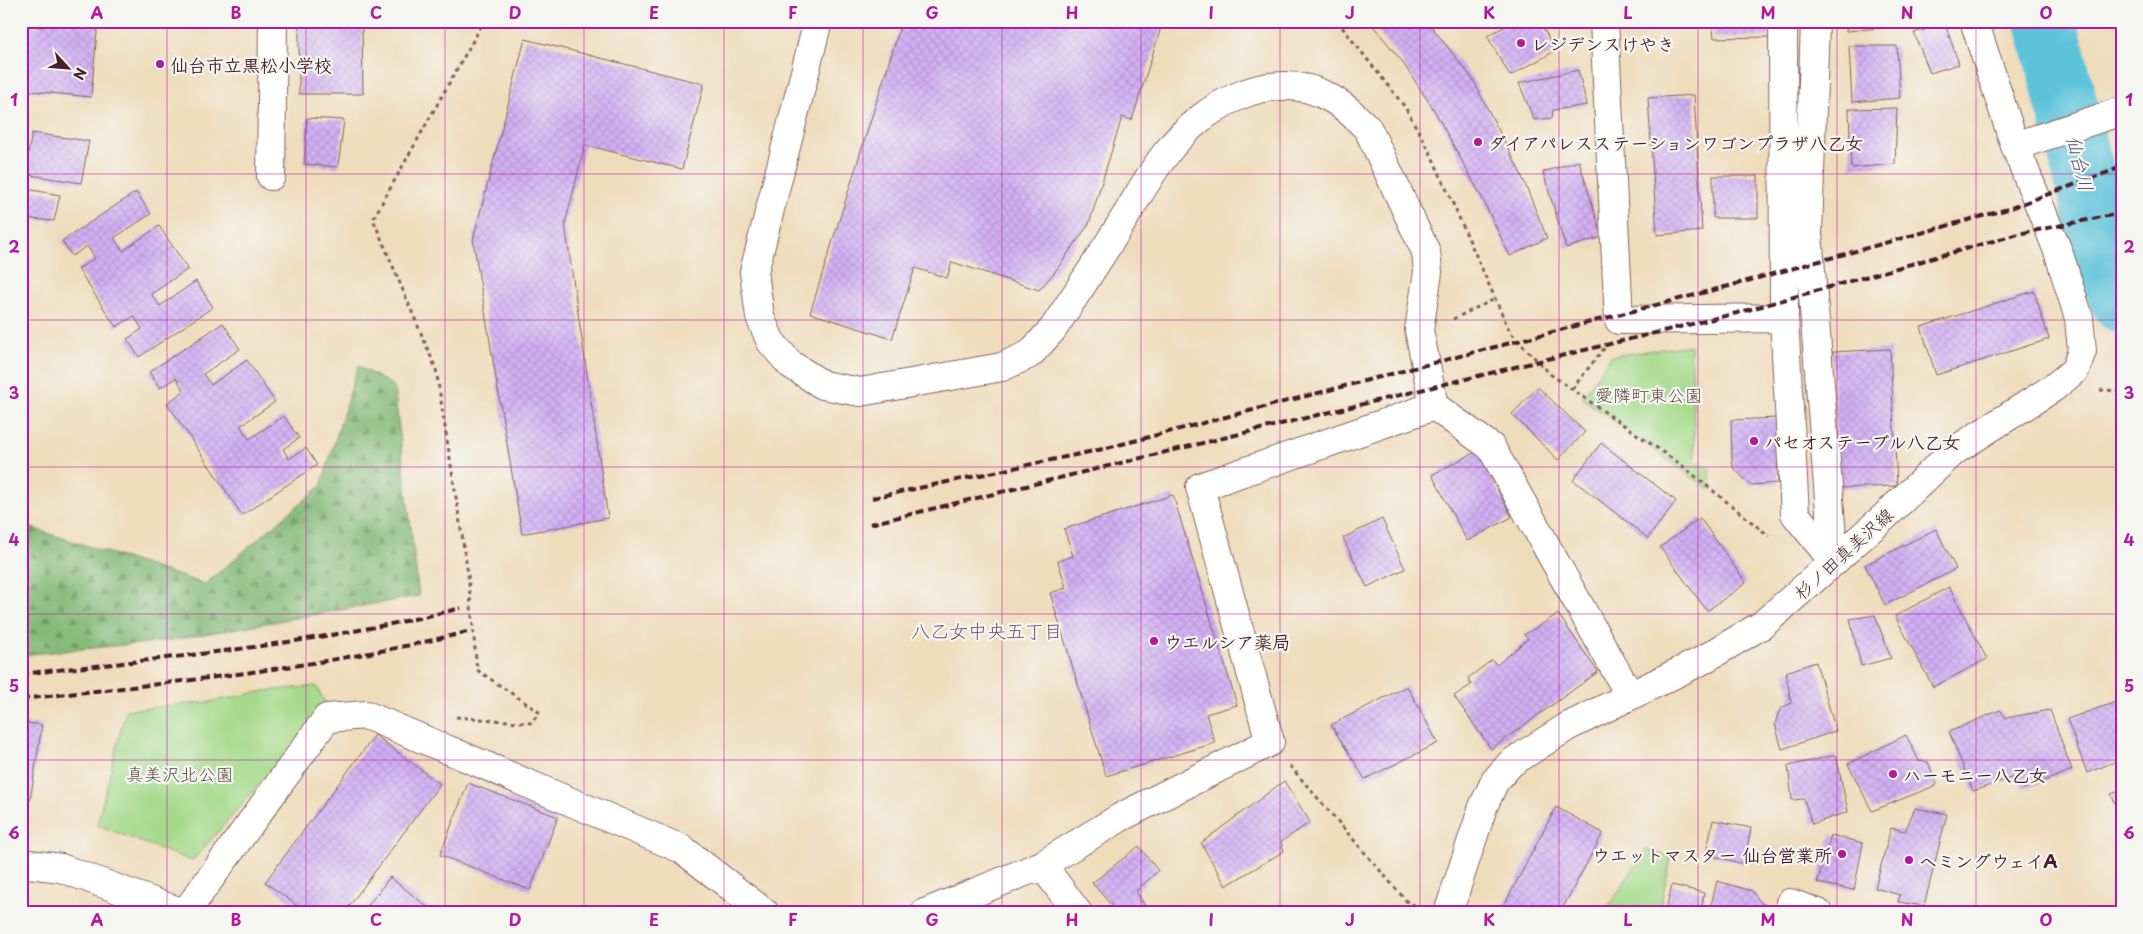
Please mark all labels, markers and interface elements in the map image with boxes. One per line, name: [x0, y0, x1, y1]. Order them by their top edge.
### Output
text: A: [91, 0, 104, 24]
text: B: [231, 0, 242, 24]
text: C: [370, 0, 382, 24]
text: D: [509, 0, 521, 24]
text: E: [649, 0, 659, 24]
text: F: [788, 0, 798, 24]
text: G: [925, 0, 939, 24]
text: H: [1066, 0, 1078, 24]
text: I: [1208, 0, 1214, 24]
text: J: [1345, 0, 1355, 24]
text: K: [1483, 0, 1495, 24]
text: L: [1623, 0, 1633, 24]
text: M: [1760, 0, 1776, 24]
text: N: [1901, 0, 1913, 24]
text: O: [2040, 0, 2053, 24]
place label: レジデンスけやき: [1531, 30, 1675, 57]
marker: レジデンスけやき: [1515, 37, 1527, 49]
north arrow: [42, 42, 92, 92]
place label: 仙台市立黒松小学校: [170, 51, 332, 78]
marker: 仙台市立黒松小学校: [154, 58, 166, 70]
text: N: [68, 64, 92, 84]
text: 1: [10, 87, 18, 111]
text: 1: [2125, 87, 2133, 111]
place label: ダイアパレスステーションワゴンプラザ八乙女: [1488, 129, 1863, 156]
water label: 仙台川: [2061, 132, 2101, 194]
marker: ダイアパレスステーションワゴンプラザ八乙女: [1472, 136, 1484, 148]
text: 2: [8, 234, 20, 258]
text: 2: [2123, 234, 2135, 258]
text: 3: [9, 380, 19, 404]
text: 3: [2124, 380, 2134, 404]
park label: 愛隣町東公園: [1595, 381, 1703, 408]
place label: パセオステーブル八乙女: [1764, 428, 1960, 455]
marker: パセオステーブル八乙女: [1748, 435, 1760, 447]
street label: 杉ノ田真美沢線: [1787, 501, 1899, 605]
text: 4: [9, 527, 20, 551]
text: 4: [2124, 527, 2135, 551]
district label: 八乙女中央五丁目: [911, 616, 1063, 644]
place label: ウエルシア薬局: [1164, 628, 1290, 655]
marker: ウエルシア薬局: [1148, 635, 1160, 647]
text: 5: [9, 673, 19, 697]
text: 5: [2124, 673, 2134, 697]
park label: 真美沢北公園: [126, 760, 234, 787]
place label: ハーモニー八乙女: [1903, 761, 2047, 788]
marker: ハーモニー八乙女: [1887, 768, 1899, 780]
text: 6: [8, 820, 20, 844]
text: 6: [2123, 820, 2135, 844]
place label: ウエットマスター 仙台営業所: [1592, 841, 1832, 868]
place label: ヘミングウェイA: [1919, 847, 2058, 874]
marker: ウエットマスター 仙台営業所: [1836, 848, 1848, 860]
marker: ヘミングウェイA: [1903, 854, 1915, 866]
text: A: [91, 907, 104, 931]
text: B: [231, 907, 242, 931]
text: C: [370, 907, 382, 931]
text: D: [509, 907, 521, 931]
text: E: [649, 907, 659, 931]
text: F: [788, 907, 798, 931]
text: G: [925, 907, 939, 931]
text: H: [1066, 907, 1078, 931]
text: I: [1208, 907, 1214, 931]
text: J: [1345, 907, 1355, 931]
text: K: [1483, 907, 1495, 931]
text: L: [1623, 907, 1633, 931]
text: M: [1760, 907, 1776, 931]
text: N: [1901, 907, 1913, 931]
text: O: [2040, 907, 2053, 931]

